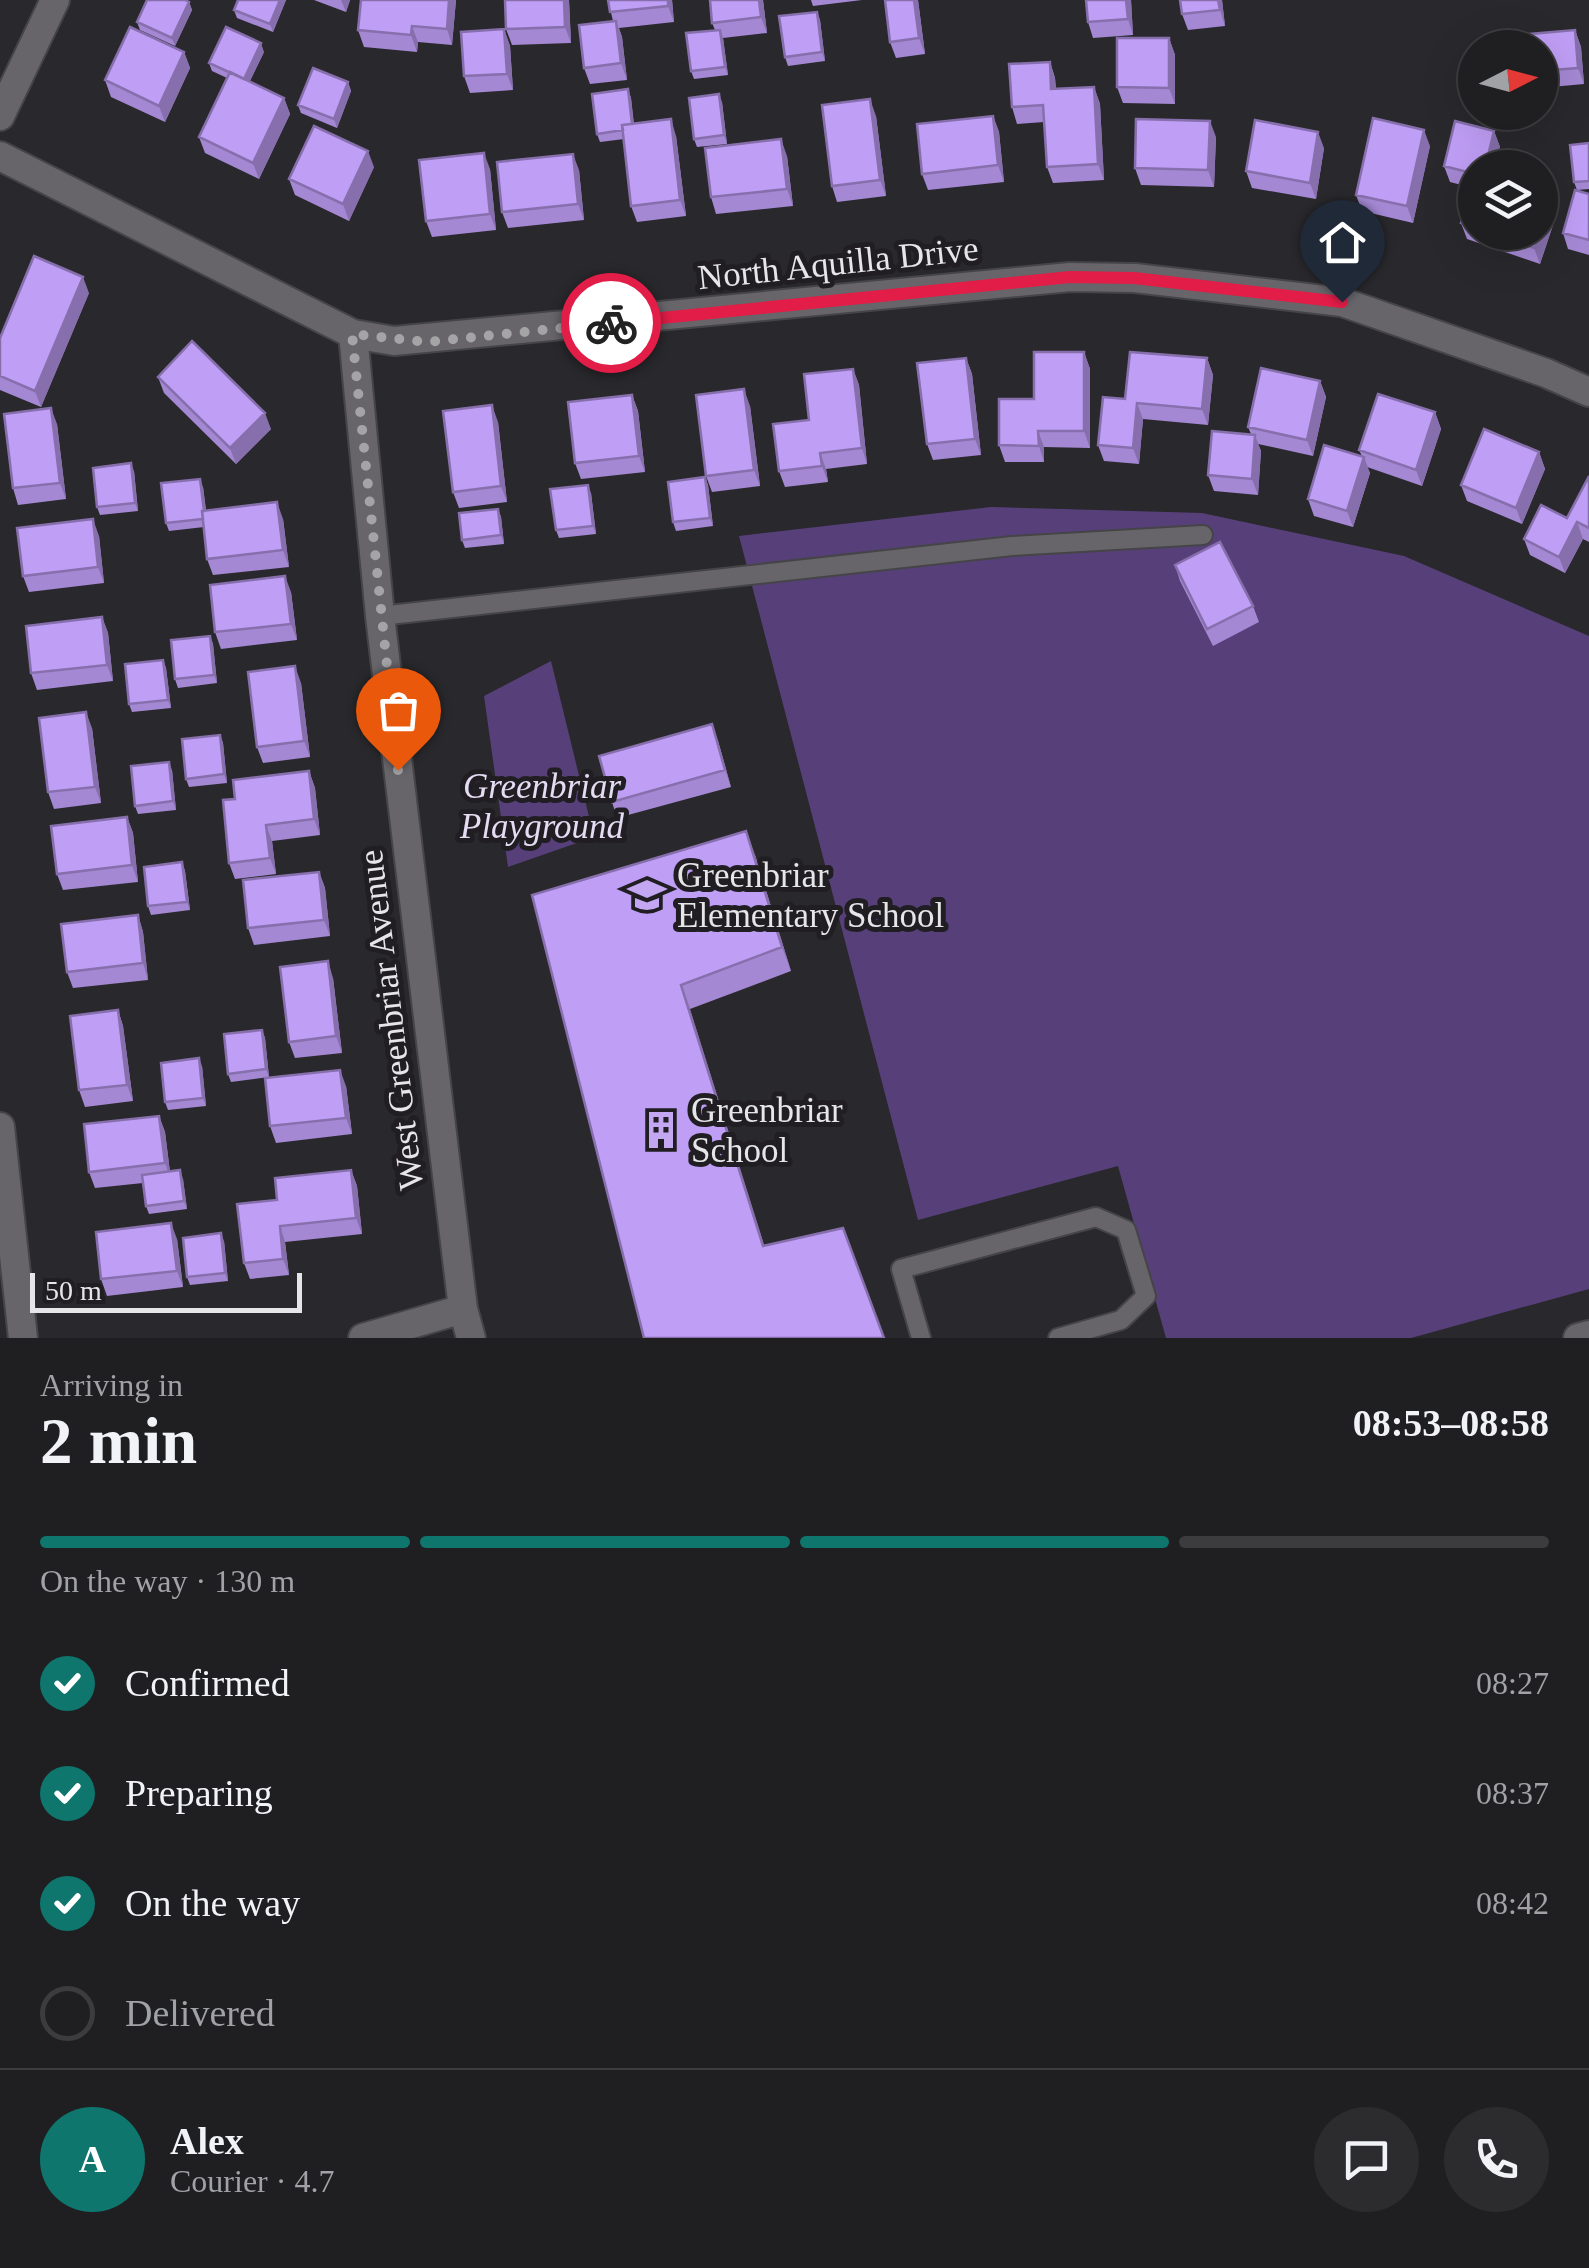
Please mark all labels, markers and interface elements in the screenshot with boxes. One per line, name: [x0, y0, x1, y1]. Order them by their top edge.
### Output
north arrow: [1458, 30, 1558, 130]
map controls: [1458, 30, 1558, 250]
button: layers: [1458, 150, 1558, 250]
pin: [1300, 200, 1385, 303]
icon: home: [1315, 215, 1370, 270]
street label: North Aquilla Drive: [696, 229, 980, 297]
courier: [561, 273, 661, 373]
icon: bike: [584, 296, 639, 351]
pin: [356, 668, 441, 771]
icon: bag: [371, 683, 426, 738]
park label: Greenbriar Playground: [459, 767, 624, 846]
street label: West Greenbriar Avenue: [351, 848, 431, 1192]
place label: Greenbriar Elementary School: [677, 856, 945, 935]
school or university icon: Greenbriar Elementary School: [626, 874, 668, 916]
place label: Greenbriar School: [691, 1091, 843, 1170]
building icon: Greenbriar School: [640, 1109, 682, 1151]
scale bar: [30, 1268, 302, 1312]
text: 50 m: [45, 1275, 102, 1306]
text: Arriving in: [40, 1367, 183, 1403]
text: 08:53–08:58: [1353, 1402, 1549, 1444]
text: 2 min: [40, 1405, 197, 1477]
text: On the way · 130 m: [40, 1563, 295, 1599]
icon: check: [40, 1656, 95, 1711]
text: Confirmed: [125, 1662, 290, 1704]
text: 08:27: [1476, 1665, 1549, 1701]
icon: check: [40, 1766, 95, 1821]
text: Preparing: [125, 1772, 273, 1814]
text: 08:37: [1476, 1775, 1549, 1811]
icon: check: [40, 1876, 95, 1931]
text: On the way: [125, 1882, 300, 1924]
text: 08:42: [1476, 1885, 1549, 1921]
text: Delivered: [125, 1992, 275, 2034]
button: chat: [1314, 2107, 1419, 2212]
button: phone: [1444, 2107, 1549, 2212]
text: Alex: [170, 2120, 244, 2162]
text: A: [79, 2138, 106, 2180]
text: Courier · 4.7: [170, 2163, 334, 2199]

